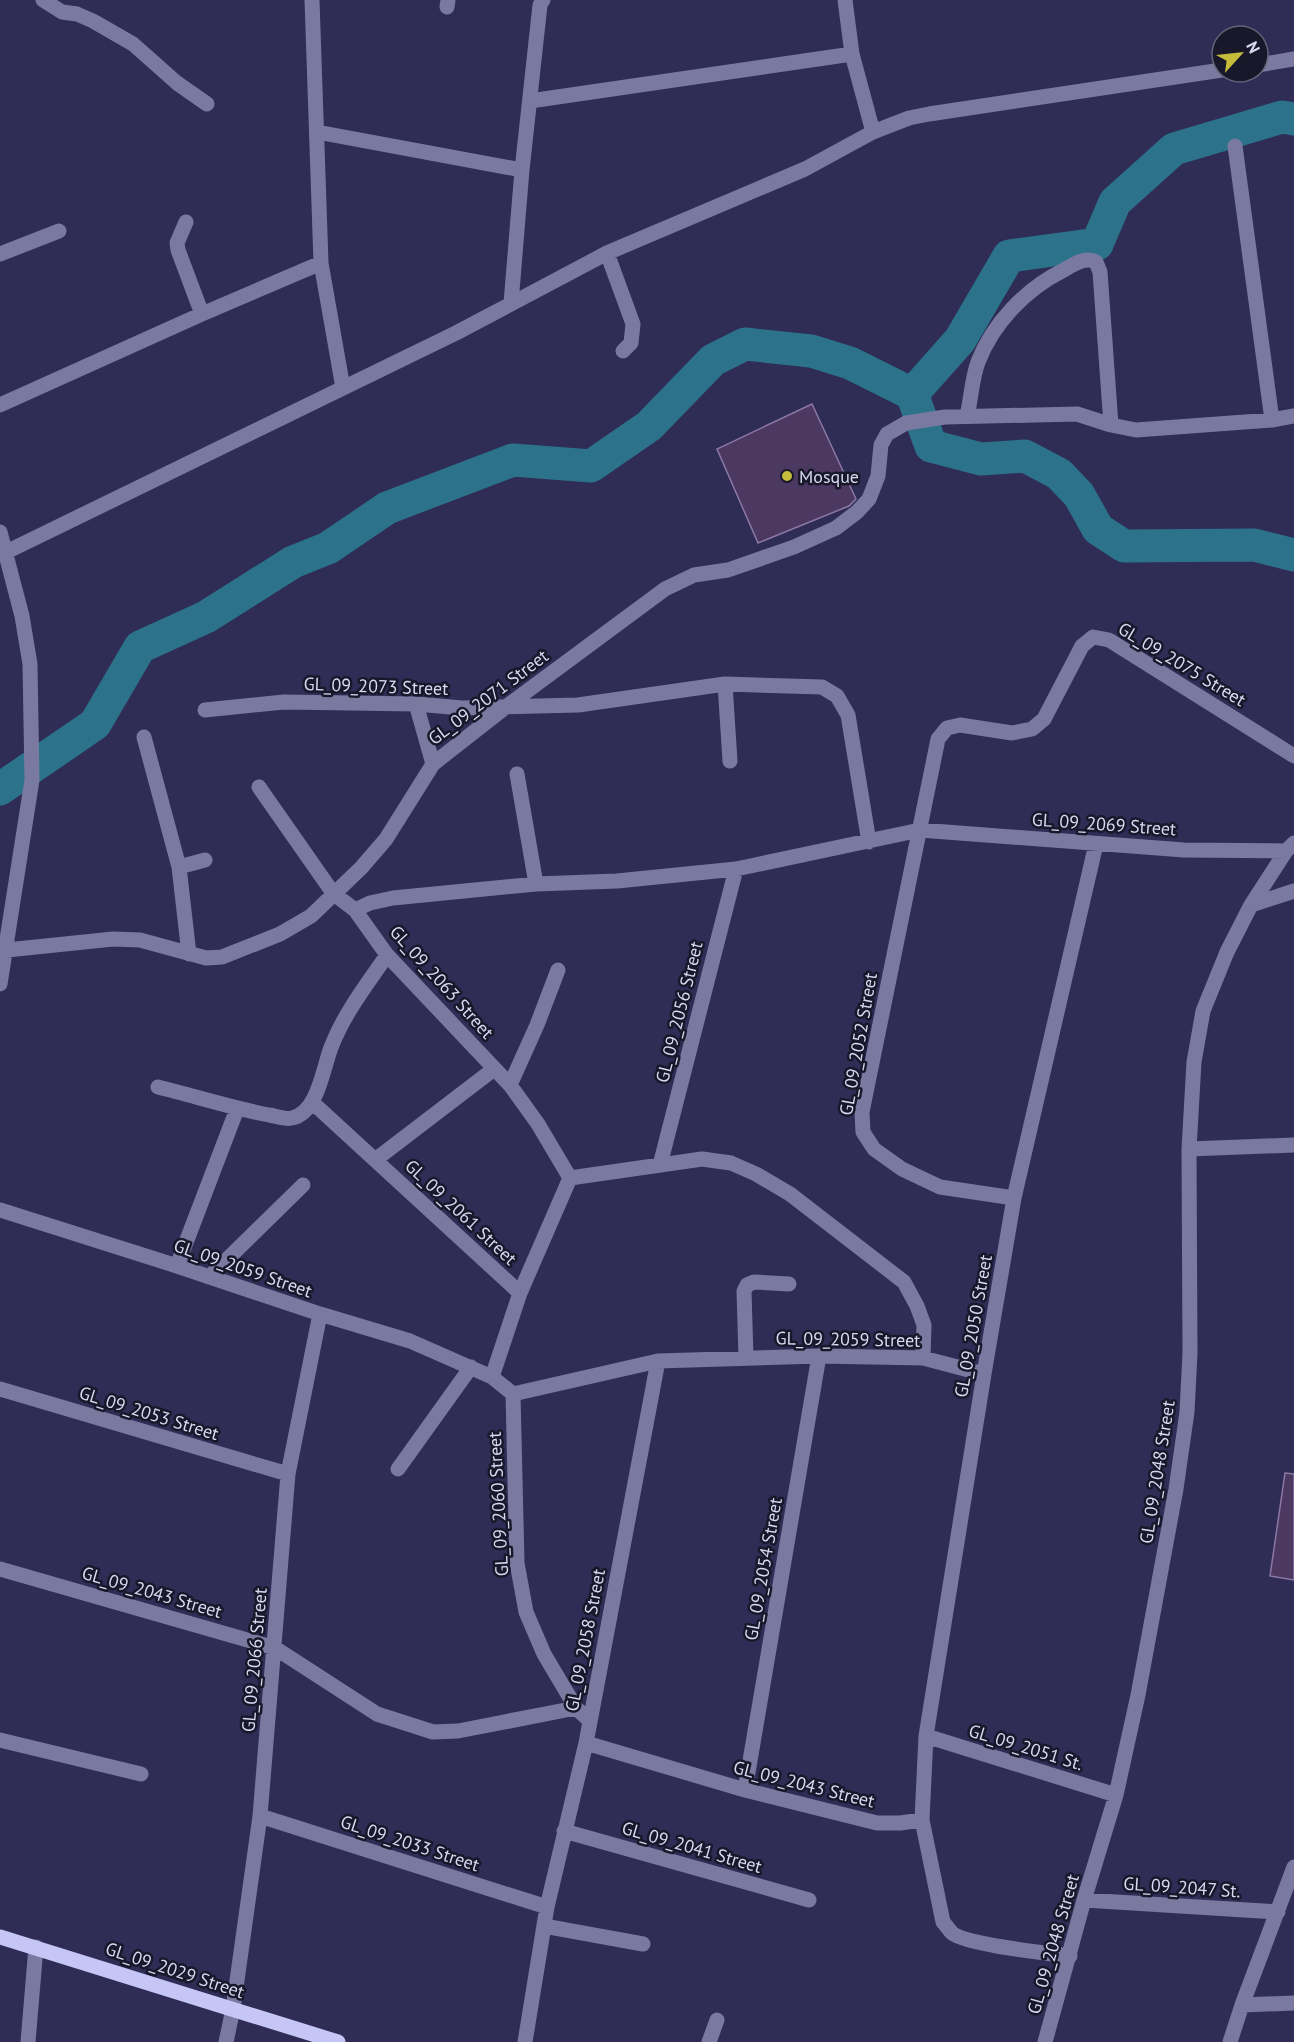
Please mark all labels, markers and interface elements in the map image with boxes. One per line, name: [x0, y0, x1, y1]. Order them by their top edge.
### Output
north arrow: [1210, 24, 1270, 84]
text: N: [1242, 38, 1265, 56]
place label: Mosque: [799, 465, 859, 488]
marker: Mosque: [780, 469, 794, 483]
street label: GL_09_2075 Street: [1114, 617, 1250, 711]
street label: GL_09_2071 Street: [423, 644, 553, 750]
street label: GL_09_2073 Street: [303, 672, 449, 700]
street label: GL_09_2069 Street: [1031, 807, 1177, 841]
street label: GL_09_2063 Street: [385, 921, 499, 1043]
street label: GL_09_2056 Street: [650, 939, 708, 1085]
street label: GL_09_2052 Street: [834, 971, 882, 1117]
street label: GL_09_2061 Street: [400, 1154, 522, 1270]
street label: GL_09_2059 Street: [171, 1234, 315, 1302]
street label: GL_09_2050 Street: [949, 1253, 997, 1399]
street label: GL_09_2059 Street: [775, 1326, 921, 1352]
street label: GL_09_2053 Street: [76, 1381, 222, 1445]
street label: GL_09_2048 Street: [1134, 1399, 1180, 1545]
street label: GL_09_2060 Street: [483, 1431, 513, 1577]
street label: GL_09_2054 Street: [739, 1496, 787, 1642]
street label: GL_09_2043 Street: [79, 1561, 225, 1623]
street label: GL_09_2058 Street: [560, 1567, 610, 1713]
street label: GL_09_2066 Street: [236, 1587, 272, 1733]
street label: GL_09_2051 St.: [966, 1719, 1086, 1775]
street label: GL_09_2043 Street: [731, 1755, 877, 1813]
street label: GL_09_2033 Street: [338, 1810, 482, 1876]
street label: GL_09_2041 Street: [619, 1816, 765, 1878]
street label: GL_09_2048 Street: [1022, 1871, 1084, 2017]
street label: GL_09_2047 St.: [1123, 1871, 1241, 1903]
street label: GL_09_2029 Street: [103, 1937, 247, 2003]

